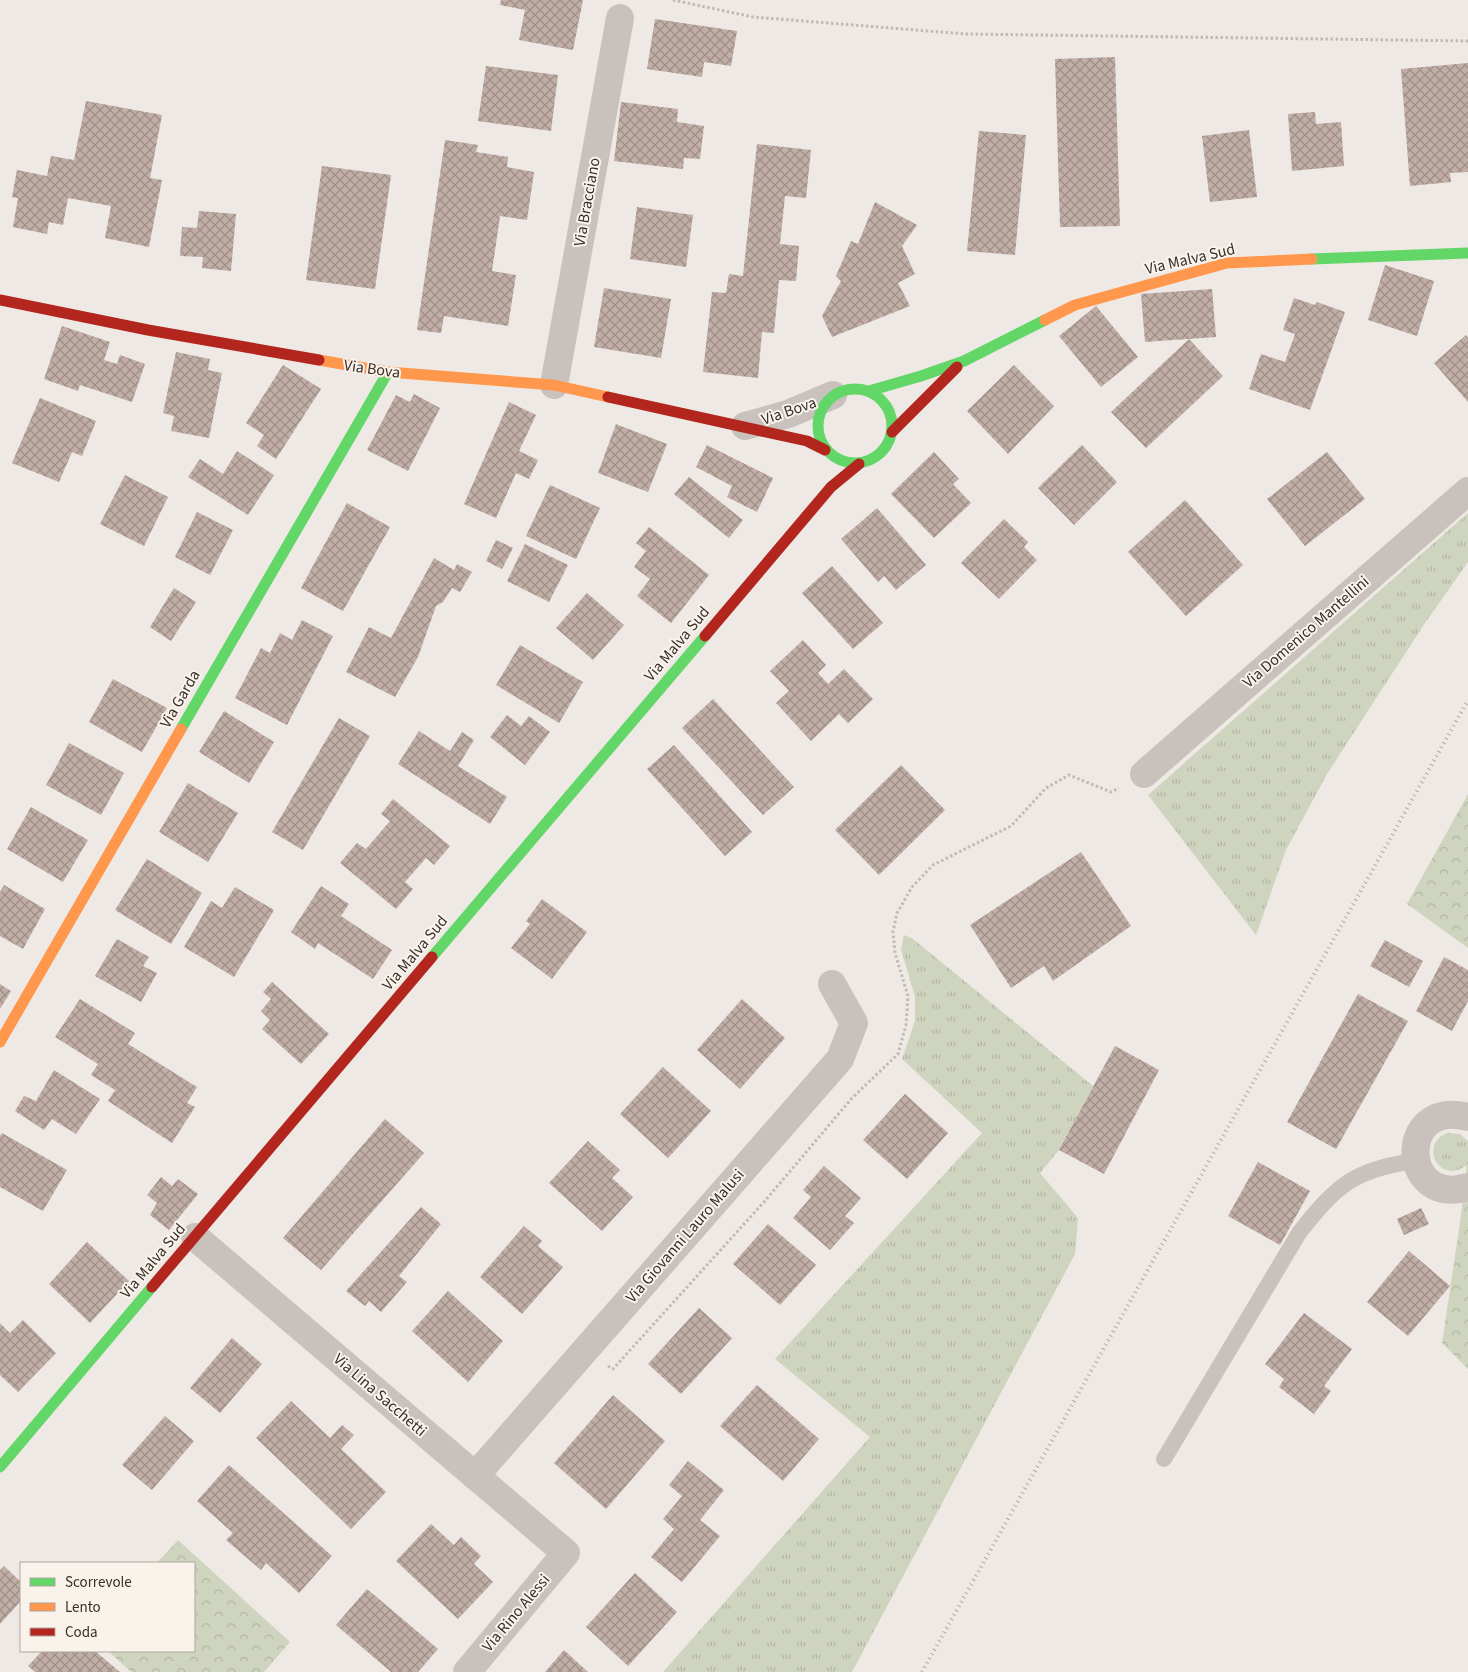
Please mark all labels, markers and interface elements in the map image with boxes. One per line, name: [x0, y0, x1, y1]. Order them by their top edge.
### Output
street label: Via Bracciano: [568, 156, 606, 248]
street label: Via Malva Sud: [1143, 238, 1237, 280]
street label: Via Bova: [342, 354, 402, 384]
street label: Via Bova: [759, 391, 819, 431]
street label: Via Domenico Mantellini: [1238, 571, 1374, 693]
street label: Via Malva Sud: [639, 602, 715, 686]
street label: Via Garda: [155, 666, 205, 732]
street label: Via Malva Sud: [377, 911, 453, 995]
street label: Via Giovanni Lauro Malusi: [621, 1164, 749, 1308]
street label: Via Malva Sud: [115, 1219, 191, 1303]
street label: Via Lina Sacchetti: [329, 1348, 431, 1442]
legend: [20, 1562, 195, 1652]
street label: Via Rino Alessi: [477, 1569, 555, 1657]
text: Scorrevole: [65, 1572, 132, 1593]
text: Lento: [65, 1597, 101, 1618]
text: Coda: [65, 1622, 98, 1643]

